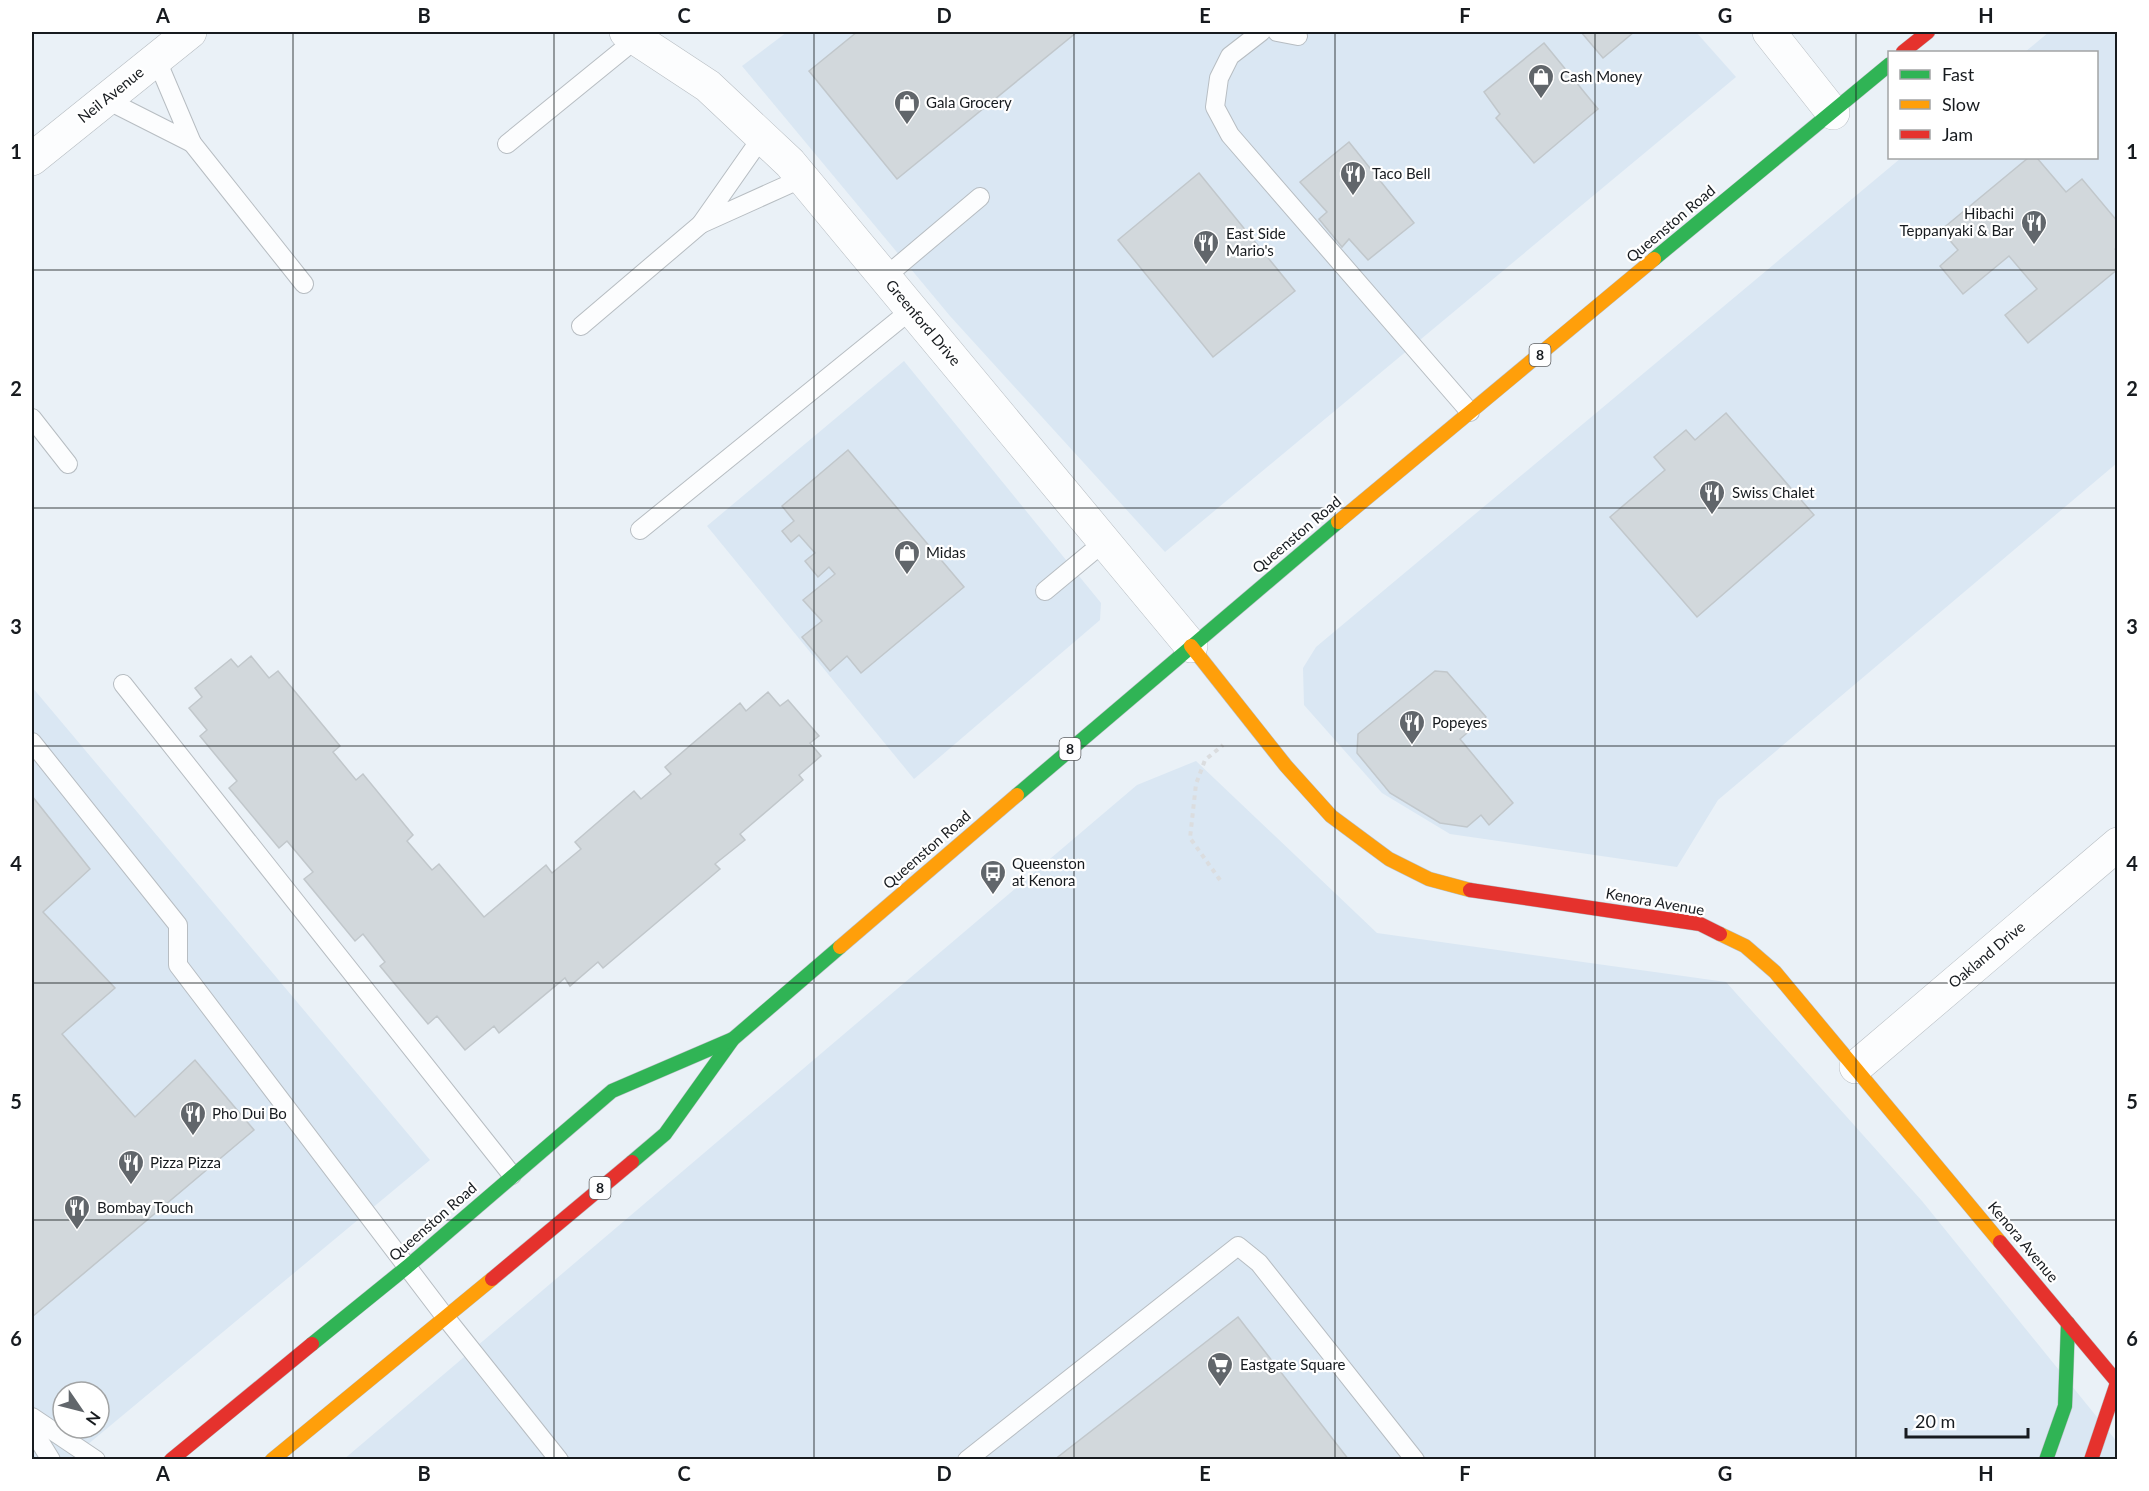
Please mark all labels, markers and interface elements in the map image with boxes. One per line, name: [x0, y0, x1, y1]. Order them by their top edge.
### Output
text: A: [155, 3, 170, 27]
text: B: [417, 3, 431, 27]
text: C: [677, 3, 691, 27]
text: D: [936, 3, 952, 27]
text: E: [1199, 3, 1211, 27]
text: F: [1459, 3, 1471, 27]
text: G: [1718, 3, 1732, 27]
text: H: [1978, 3, 1994, 27]
legend: [1888, 51, 2098, 159]
street label: Neil Avenue: [74, 62, 147, 126]
shop icon: Cash Money: [1526, 62, 1556, 100]
text: Fast: [1942, 63, 1975, 85]
place label: Cash Money: [1560, 67, 1642, 85]
shop icon: Gala Grocery: [892, 88, 922, 126]
place label: Gala Grocery: [926, 93, 1012, 111]
text: Slow: [1942, 93, 1980, 115]
text: Jam: [1942, 123, 1973, 145]
text: 1: [10, 139, 22, 163]
text: 1: [2126, 139, 2138, 163]
restaurant icon: Taco Bell: [1338, 159, 1368, 197]
place label: Taco Bell: [1372, 164, 1431, 182]
street label: Queenston Road: [1622, 181, 1718, 266]
place label: Hibachi Teppanyaki & Bar: [1899, 204, 2015, 239]
restaurant icon: Hibachi Teppanyaki & Bar: [2019, 208, 2049, 246]
place label: East Side Mario's: [1226, 224, 1286, 259]
restaurant icon: East Side Mario's: [1191, 228, 1221, 266]
street label: Greenford Drive: [883, 276, 965, 369]
road number: 8: [1530, 344, 1550, 366]
text: 2: [10, 376, 22, 400]
text: 2: [2126, 376, 2138, 400]
restaurant icon: Swiss Chalet: [1697, 478, 1727, 516]
place label: Swiss Chalet: [1732, 483, 1815, 501]
street label: Queenston Road: [1248, 492, 1344, 577]
shop icon: Midas: [892, 538, 922, 576]
place label: Midas: [926, 543, 966, 561]
text: 3: [10, 614, 22, 638]
text: 3: [2126, 614, 2138, 638]
restaurant icon: Popeyes: [1397, 708, 1427, 746]
place label: Popeyes: [1432, 713, 1487, 731]
road number: 8: [1060, 738, 1080, 760]
street label: Queenston Road: [879, 806, 974, 892]
text: 4: [10, 851, 22, 875]
text: 4: [2126, 851, 2138, 875]
place label: Queenston at Kenora: [1012, 854, 1085, 889]
bus stop icon: Queenston at Kenora: [978, 858, 1008, 896]
street label: Kenora Avenue: [1604, 883, 1706, 919]
street label: Oakland Drive: [1944, 917, 2028, 991]
text: 5: [10, 1089, 22, 1113]
text: 5: [2126, 1089, 2138, 1113]
restaurant icon: Pho Dui Bo: [178, 1099, 208, 1137]
place label: Pho Dui Bo: [212, 1104, 287, 1122]
restaurant icon: Pizza Pizza: [116, 1148, 146, 1186]
place label: Pizza Pizza: [150, 1153, 221, 1171]
road number: 8: [590, 1177, 610, 1199]
street label: Queenston Road: [385, 1178, 480, 1264]
restaurant icon: Bombay Touch: [62, 1193, 92, 1231]
street label: Kenora Avenue: [1985, 1197, 2063, 1285]
place label: Bombay Touch: [97, 1198, 193, 1216]
text: 6: [10, 1326, 22, 1350]
text: 6: [2126, 1326, 2138, 1350]
supermarket icon: Eastgate Square: [1205, 1350, 1235, 1388]
place label: Eastgate Square: [1240, 1355, 1346, 1373]
north arrow: [51, 1380, 111, 1440]
scale bar: [1906, 1401, 2028, 1439]
text: N: [82, 1408, 105, 1429]
text: 20 m: [1915, 1410, 1955, 1432]
text: A: [155, 1461, 170, 1485]
text: B: [417, 1461, 431, 1485]
text: C: [677, 1461, 691, 1485]
text: D: [936, 1461, 952, 1485]
text: E: [1199, 1461, 1211, 1485]
text: F: [1459, 1461, 1471, 1485]
text: G: [1718, 1461, 1732, 1485]
text: H: [1978, 1461, 1994, 1485]

